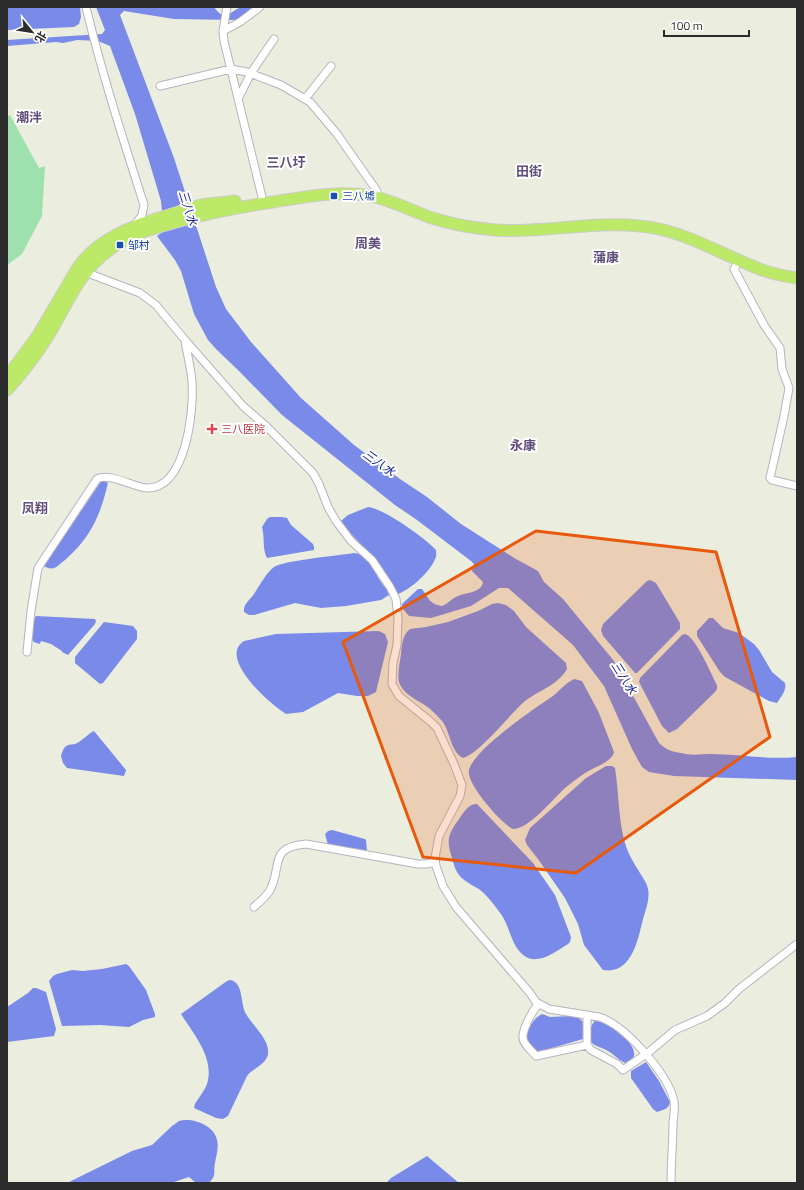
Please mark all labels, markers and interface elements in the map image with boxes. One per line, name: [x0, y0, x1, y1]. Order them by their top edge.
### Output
north arrow: [12, 12, 52, 52]
scale bar: [664, 12, 749, 38]
text: 100 m: [670, 16, 703, 35]
text: 北: [31, 28, 50, 46]
district label: 潮泮: [16, 107, 42, 127]
district label: 三八圩: [266, 152, 306, 172]
district label: 田街: [516, 161, 542, 181]
water label: 三八水: [174, 188, 203, 229]
place label: 三八墟: [342, 188, 375, 204]
marker: 三八墟: [329, 191, 339, 201]
district label: 周美: [355, 233, 381, 253]
place label: 邹村: [128, 237, 150, 253]
marker: 邹村: [115, 240, 125, 250]
district label: 蒲康: [593, 247, 619, 267]
place label: 三八医院: [221, 421, 265, 437]
marker: 三八医院: [206, 423, 218, 435]
district label: 永康: [510, 435, 536, 455]
water label: 三八水: [359, 444, 400, 481]
district label: 凤翔: [22, 498, 48, 518]
water label: 三八水: [607, 657, 643, 699]

